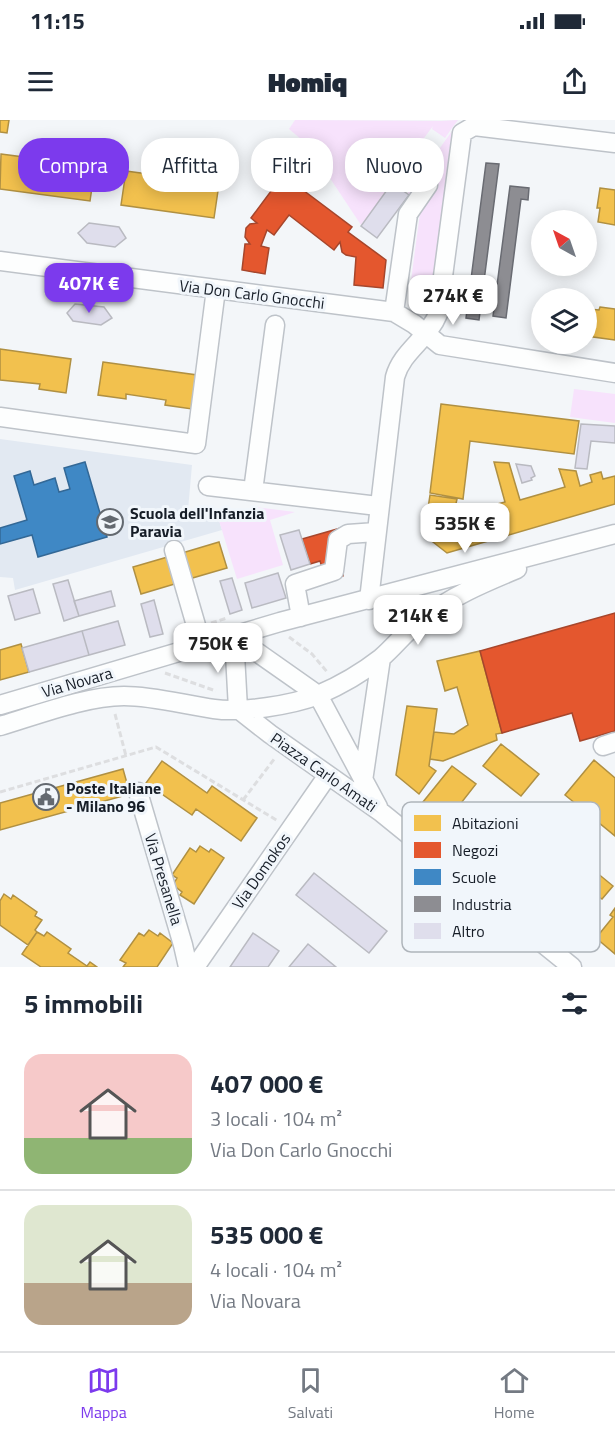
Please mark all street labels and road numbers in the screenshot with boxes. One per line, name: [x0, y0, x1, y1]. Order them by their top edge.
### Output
street label: Via Don Carlo Gnocchi: [178, 273, 326, 315]
street label: Via Novara: [39, 660, 115, 704]
street label: Piazza Carlo Amati: [266, 726, 382, 818]
street label: Via Domokos: [226, 828, 296, 914]
street label: Via Presanella: [139, 830, 189, 928]

